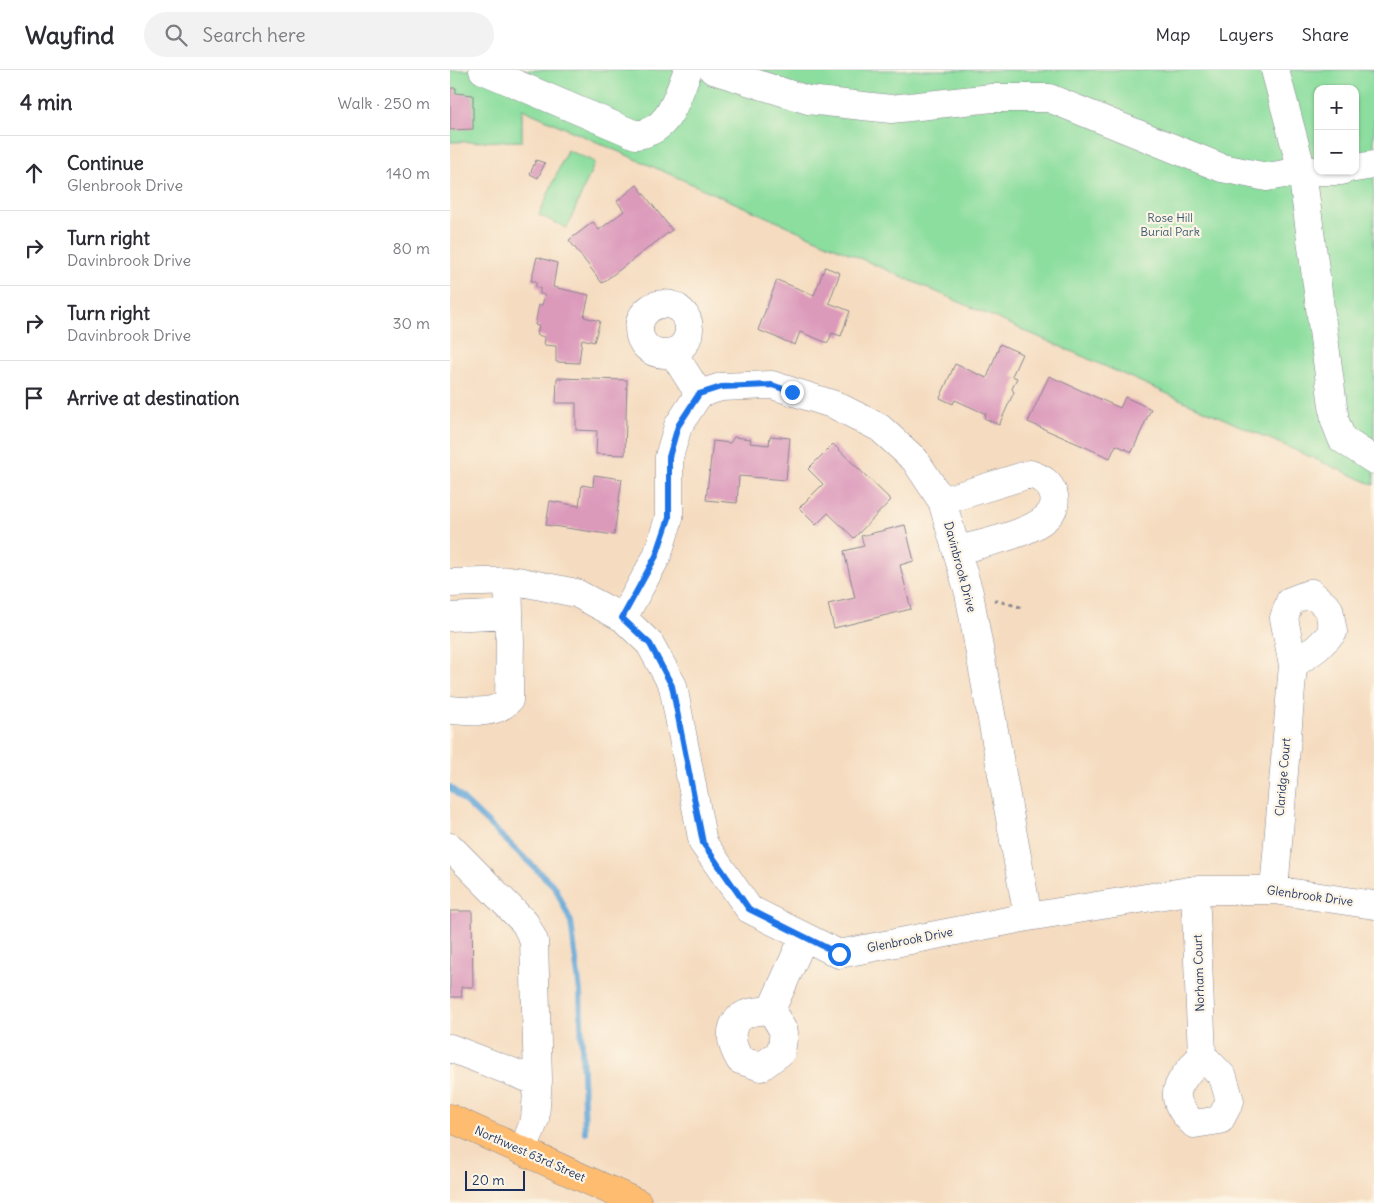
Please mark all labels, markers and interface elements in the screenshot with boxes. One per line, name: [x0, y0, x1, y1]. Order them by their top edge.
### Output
search box: [144, 12, 494, 57]
text: Wayfind: [25, 20, 114, 50]
icon: search: [162, 21, 190, 49]
text: Search here: [202, 23, 306, 47]
text: Map: [1155, 23, 1190, 46]
text: Layers: [1218, 23, 1274, 46]
text: Share: [1302, 23, 1349, 46]
map controls: [1314, 85, 1359, 175]
button: +: [1314, 85, 1359, 130]
text: 4 min: [20, 89, 72, 116]
text: Walk · 250 m: [338, 93, 430, 113]
button: −: [1314, 130, 1359, 175]
text: Continue: [67, 151, 144, 175]
icon: ahead: [20, 159, 48, 187]
text: 140 m: [386, 163, 430, 183]
text: Glenbrook Drive: [67, 175, 183, 195]
park label: Rose Hill Burial Park: [1140, 210, 1200, 239]
text: Turn right: [67, 226, 150, 250]
icon: right: [20, 234, 48, 262]
text: 80 m: [392, 238, 430, 258]
text: Davinbrook Drive: [67, 250, 191, 270]
text: Turn right: [67, 301, 150, 325]
icon: right: [20, 309, 48, 337]
text: 30 m: [393, 313, 430, 333]
text: Davinbrook Drive: [67, 325, 191, 345]
route end: [781, 381, 804, 404]
icon: arrive: [20, 384, 48, 412]
text: Arrive at destination: [67, 386, 240, 410]
street label: Davinbrook Drive: [941, 520, 980, 614]
street label: Claridge Court: [1272, 737, 1293, 817]
street label: Glenbrook Drive: [1266, 882, 1354, 909]
street label: Glenbrook Drive: [866, 924, 954, 955]
street label: Norham Court: [1190, 934, 1207, 1012]
route start: [828, 943, 851, 966]
street label: Northwest 63rd Street: [473, 1122, 588, 1185]
scale bar: [465, 1168, 525, 1191]
text: 20 m: [472, 1171, 505, 1189]

